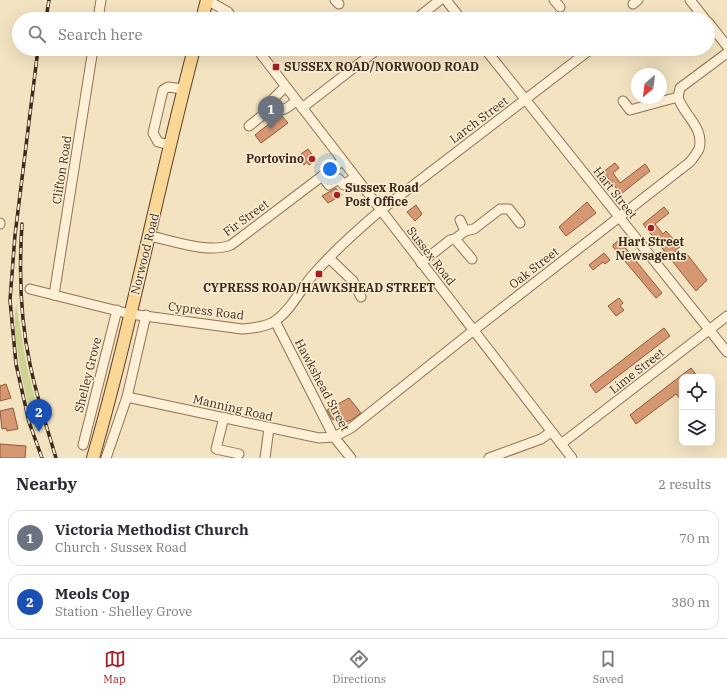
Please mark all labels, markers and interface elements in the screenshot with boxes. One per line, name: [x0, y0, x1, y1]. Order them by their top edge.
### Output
search box: [12, 12, 715, 56]
icon: search: [26, 23, 48, 45]
text: Search here: [58, 25, 143, 44]
place label: SUSSEX ROAD/NORWOOD ROAD: [284, 59, 479, 74]
marker: SUSSEX ROAD/NORWOOD ROAD: [271, 62, 281, 72]
north arrow: [631, 68, 667, 104]
street label: Larch Street: [447, 93, 511, 146]
pin: 1: [258, 96, 284, 129]
street label: Clifton Road: [49, 134, 74, 205]
place label: Portovino: [246, 151, 304, 166]
marker: Portovino: [307, 154, 317, 164]
your location: [320, 159, 340, 179]
street label: Hart Street: [590, 164, 640, 222]
place label: Sussex Road Post Office: [345, 180, 419, 209]
marker: Sussex Road Post Office: [332, 190, 342, 200]
street label: Fir Street: [220, 196, 271, 239]
street label: Norwood Road: [127, 212, 162, 296]
street label: Sussex Road: [404, 223, 459, 288]
marker: Hart Street Newsagents: [646, 223, 656, 233]
place label: Hart Street Newsagents: [615, 234, 687, 263]
street label: Oak Street: [506, 244, 561, 292]
marker: CYPRESS ROAD/HAWKSHEAD STREET: [314, 269, 324, 279]
place label: CYPRESS ROAD/HAWKSHEAD STREET: [203, 280, 436, 295]
street label: Cypress Road: [167, 298, 245, 323]
street label: Shelley Grove: [71, 336, 104, 414]
street label: Hawkshead Street: [292, 336, 353, 434]
street label: Lime Street: [606, 345, 667, 397]
map controls: [679, 374, 715, 446]
button: locate: [679, 374, 715, 410]
street label: Manning Road: [192, 391, 275, 424]
pin: 2: [26, 399, 52, 432]
button: layers: [679, 410, 715, 446]
text: Nearby: [16, 473, 77, 495]
text: 2 results: [658, 476, 711, 493]
text: Victoria Methodist Church: [55, 520, 249, 539]
text: 1: [26, 530, 34, 547]
text: 70 m: [679, 530, 710, 547]
text: Church · Sussex Road: [55, 539, 187, 556]
text: Meols Cop: [55, 584, 130, 603]
text: 2: [26, 594, 34, 611]
text: 380 m: [671, 594, 710, 611]
text: Station · Shelley Grove: [55, 603, 192, 620]
tab: Map: [103, 648, 126, 686]
tab: Directions: [332, 648, 386, 686]
tab: Saved: [593, 648, 624, 686]

